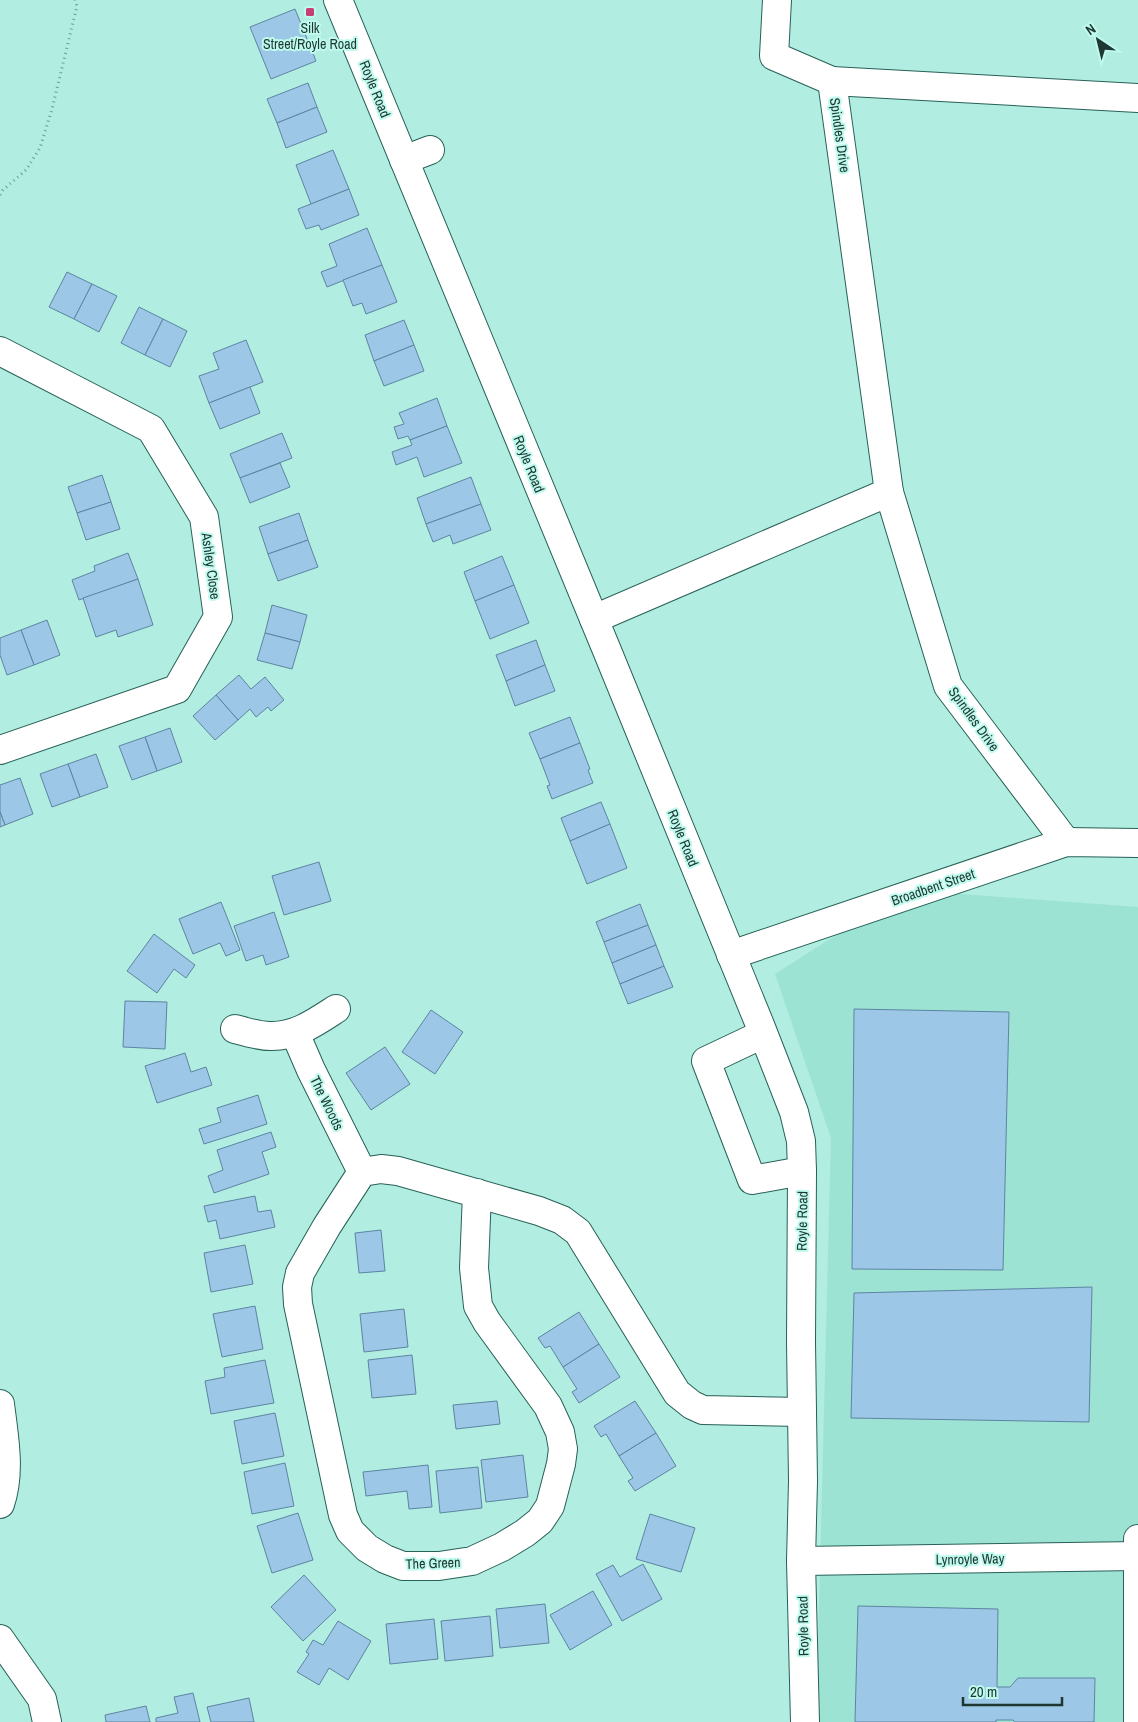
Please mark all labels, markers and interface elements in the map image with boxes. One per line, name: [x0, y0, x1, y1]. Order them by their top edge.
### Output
marker: Silk Street/Royle Road: [304, 6, 316, 18]
north arrow: [1073, 15, 1123, 65]
place label: Silk Street/Royle Road: [263, 19, 357, 53]
text: N: [1082, 20, 1099, 39]
street label: Royle Road: [355, 58, 395, 120]
street label: Spindles Drive: [826, 96, 854, 174]
street label: Royle Road: [509, 433, 549, 495]
street label: Ashley Close: [197, 531, 225, 600]
street label: Spindles Drive: [945, 683, 1003, 755]
street label: Royle Road: [663, 807, 703, 869]
street label: Broadbent Street: [889, 864, 977, 910]
street label: The Woods: [306, 1073, 348, 1133]
street label: Royle Road: [792, 1191, 812, 1251]
street label: Lynroyle Way: [935, 1549, 1005, 1569]
street label: The Green: [405, 1553, 461, 1573]
street label: Royle Road: [793, 1596, 813, 1656]
scale bar: [963, 1674, 1062, 1706]
text: 20 m: [970, 1681, 997, 1702]

